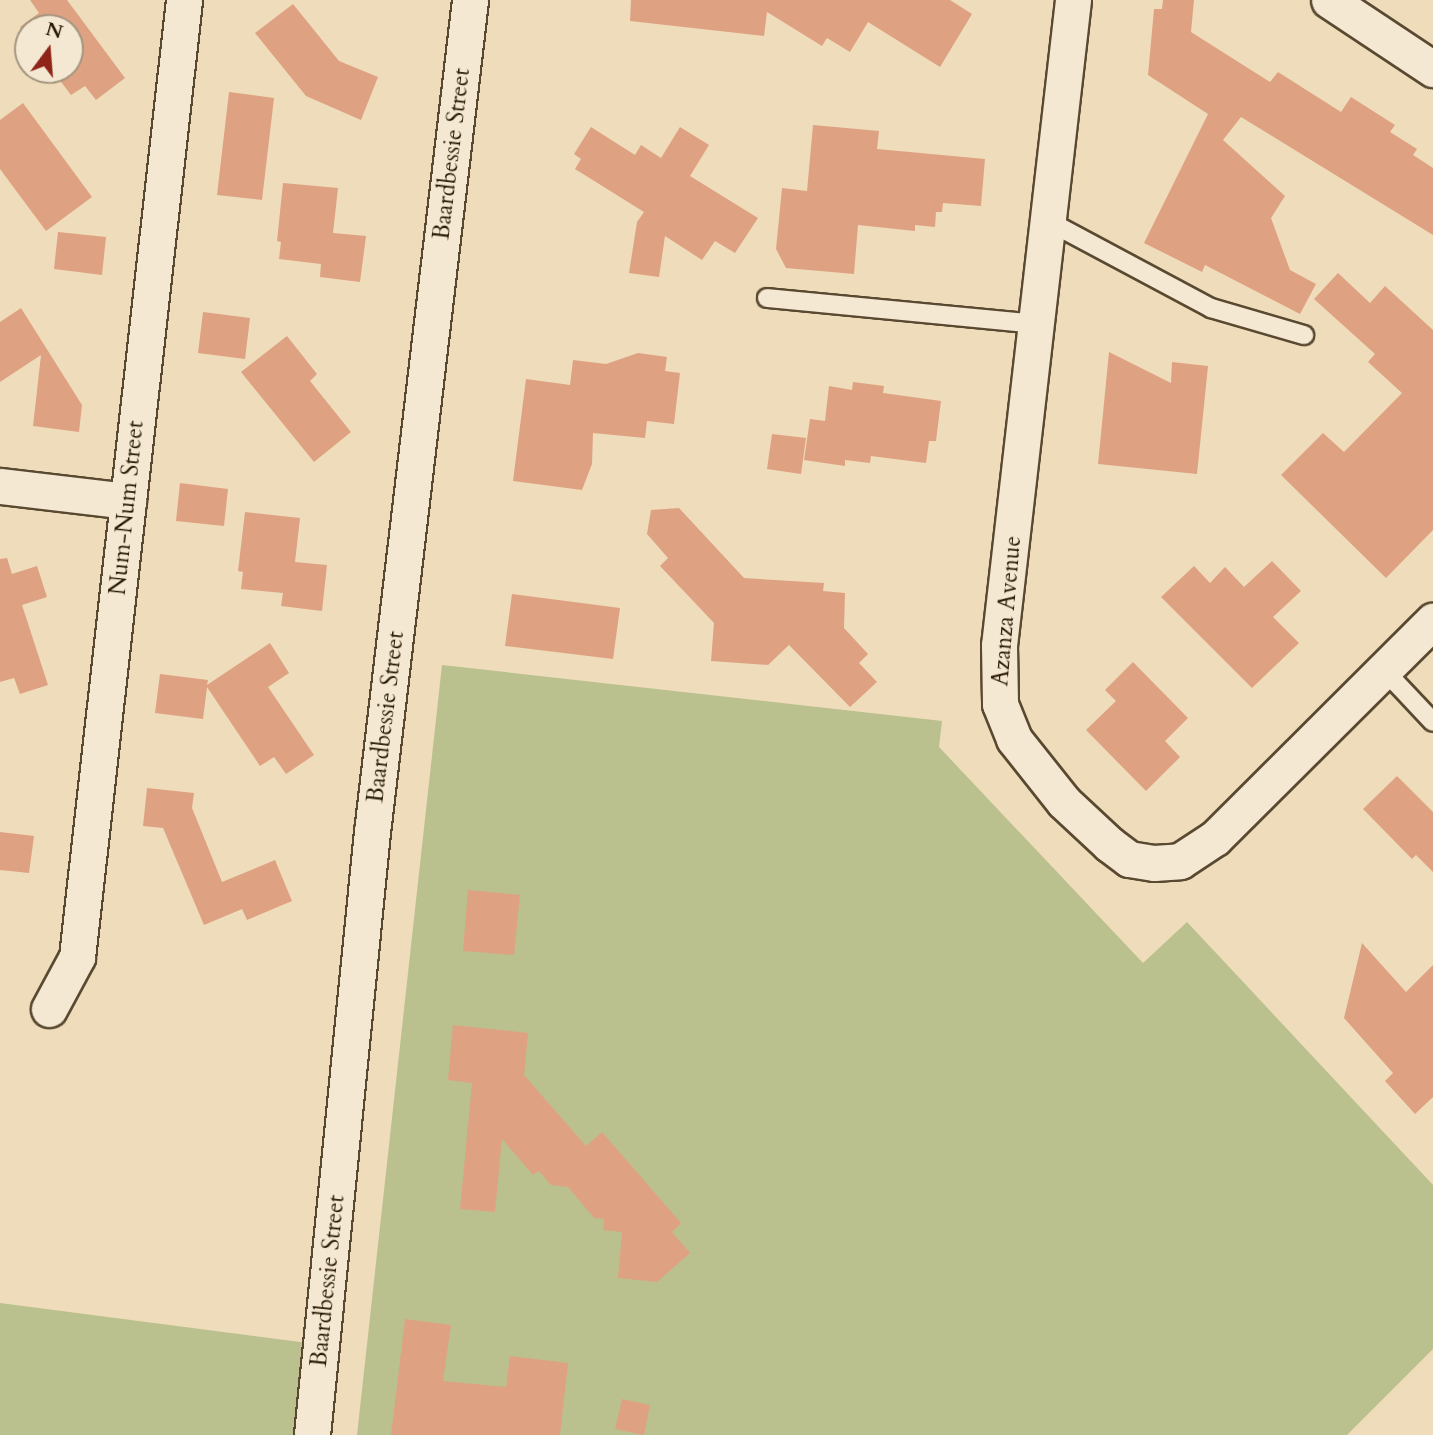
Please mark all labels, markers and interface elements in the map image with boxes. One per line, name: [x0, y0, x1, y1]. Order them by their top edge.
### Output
north arrow: [14, 14, 84, 84]
text: N: [43, 16, 66, 46]
street label: Baardbessie Street: [428, 67, 476, 241]
street label: Num-Num Street: [104, 419, 150, 597]
street label: Azanza Avenue: [987, 535, 1027, 687]
street label: Baardbessie Street: [362, 630, 410, 804]
street label: Baardbessie Street: [305, 1194, 351, 1368]

